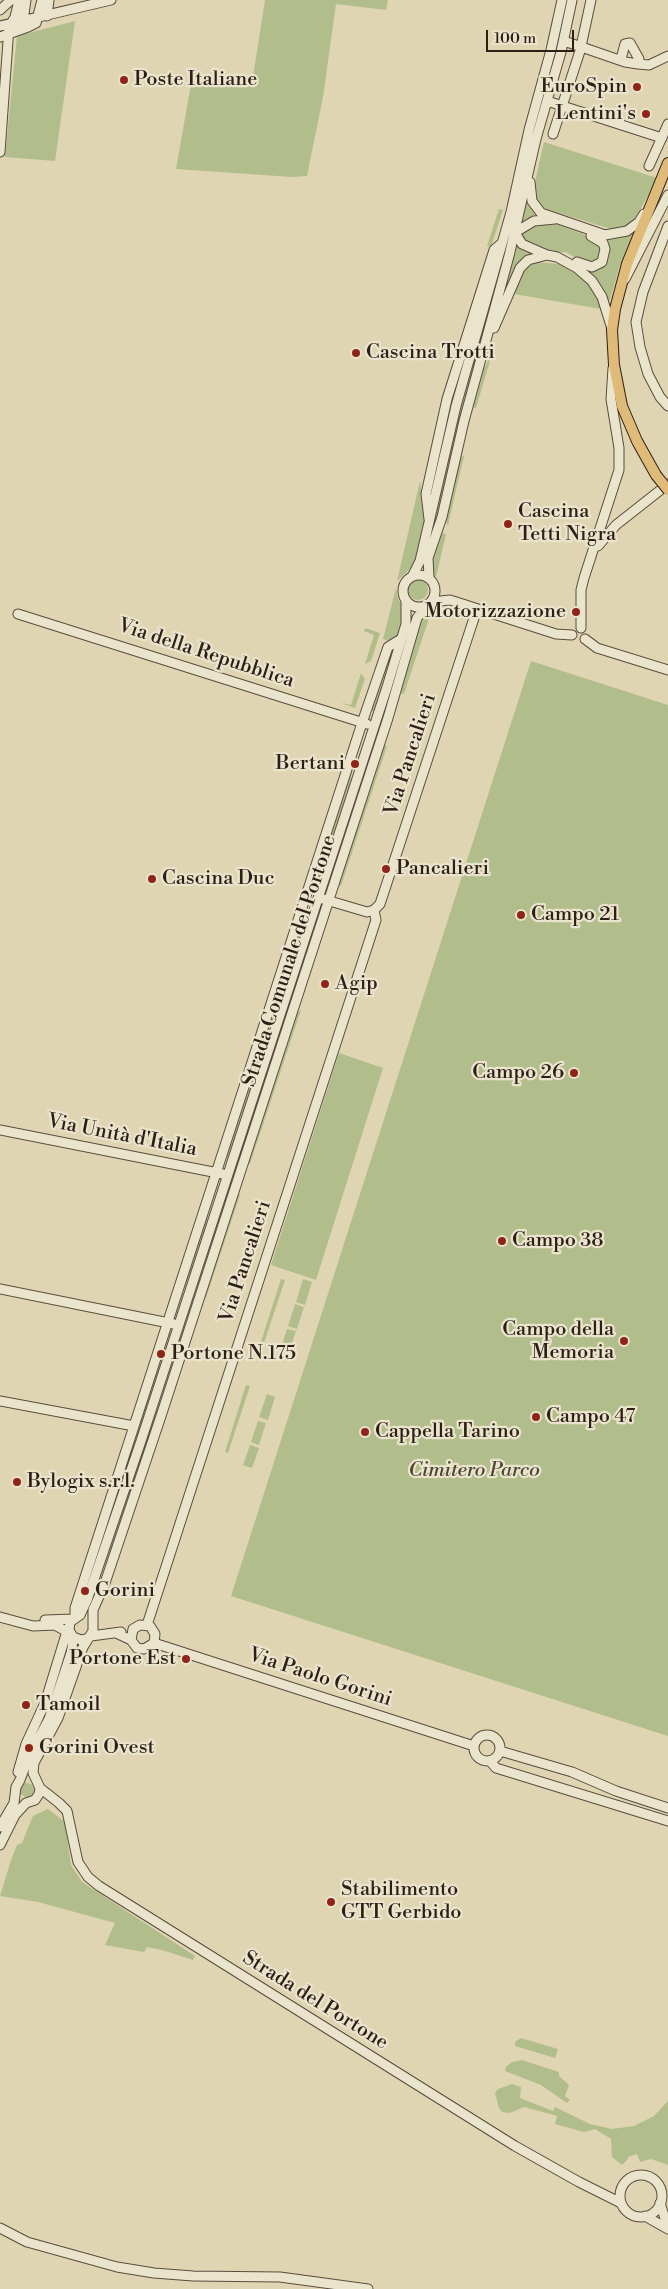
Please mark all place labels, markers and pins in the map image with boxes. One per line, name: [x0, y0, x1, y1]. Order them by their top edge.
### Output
place label: Poste Italiane: [134, 68, 257, 92]
marker: Poste Italiane: [118, 74, 130, 86]
place label: EuroSpin: [541, 75, 627, 99]
marker: EuroSpin: [631, 81, 643, 93]
place label: Lentini's: [555, 102, 636, 126]
marker: Lentini's: [640, 108, 652, 120]
place label: Cascina Trotti: [366, 341, 495, 365]
marker: Cascina Trotti: [350, 347, 362, 359]
place label: Cascina Tetti Nigra: [518, 500, 616, 547]
marker: Cascina Tetti Nigra: [502, 518, 514, 530]
place label: Motorizzazione: [425, 600, 566, 624]
marker: Motorizzazione: [570, 606, 582, 618]
place label: Bertani: [276, 752, 345, 776]
marker: Bertani: [349, 758, 361, 770]
place label: Pancalieri: [396, 857, 489, 881]
marker: Pancalieri: [380, 863, 392, 875]
place label: Cascina Duc: [162, 867, 275, 891]
marker: Cascina Duc: [146, 873, 158, 885]
place label: Campo 21: [531, 903, 619, 927]
marker: Campo 21: [515, 909, 527, 921]
place label: Agip: [335, 972, 378, 996]
marker: Agip: [319, 978, 331, 990]
place label: Campo 26: [472, 1061, 564, 1085]
marker: Campo 26: [568, 1067, 580, 1079]
place label: Campo 38: [512, 1229, 604, 1253]
marker: Campo 38: [496, 1235, 508, 1247]
place label: Campo della Memoria: [502, 1318, 614, 1365]
marker: Campo della Memoria: [618, 1335, 630, 1347]
place label: Portone N.175: [171, 1342, 296, 1366]
marker: Portone N.175: [155, 1348, 167, 1360]
place label: Campo 47: [546, 1405, 635, 1429]
marker: Campo 47: [530, 1411, 542, 1423]
place label: Cappella Tarino: [375, 1420, 520, 1444]
marker: Cappella Tarino: [359, 1426, 371, 1438]
place label: Bylogix s.r.l.: [27, 1470, 135, 1494]
marker: Bylogix s.r.l.: [11, 1476, 23, 1488]
place label: Gorini: [95, 1579, 155, 1603]
marker: Gorini: [79, 1585, 91, 1597]
place label: Portone Est: [69, 1647, 176, 1671]
marker: Portone Est: [180, 1653, 192, 1665]
place label: Tamoil: [36, 1693, 100, 1717]
marker: Tamoil: [20, 1699, 32, 1711]
place label: Gorini Ovest: [39, 1736, 155, 1760]
marker: Gorini Ovest: [23, 1742, 35, 1754]
place label: Stabilimento GTT Gerbido: [341, 1878, 461, 1925]
marker: Stabilimento GTT Gerbido: [325, 1896, 337, 1908]

